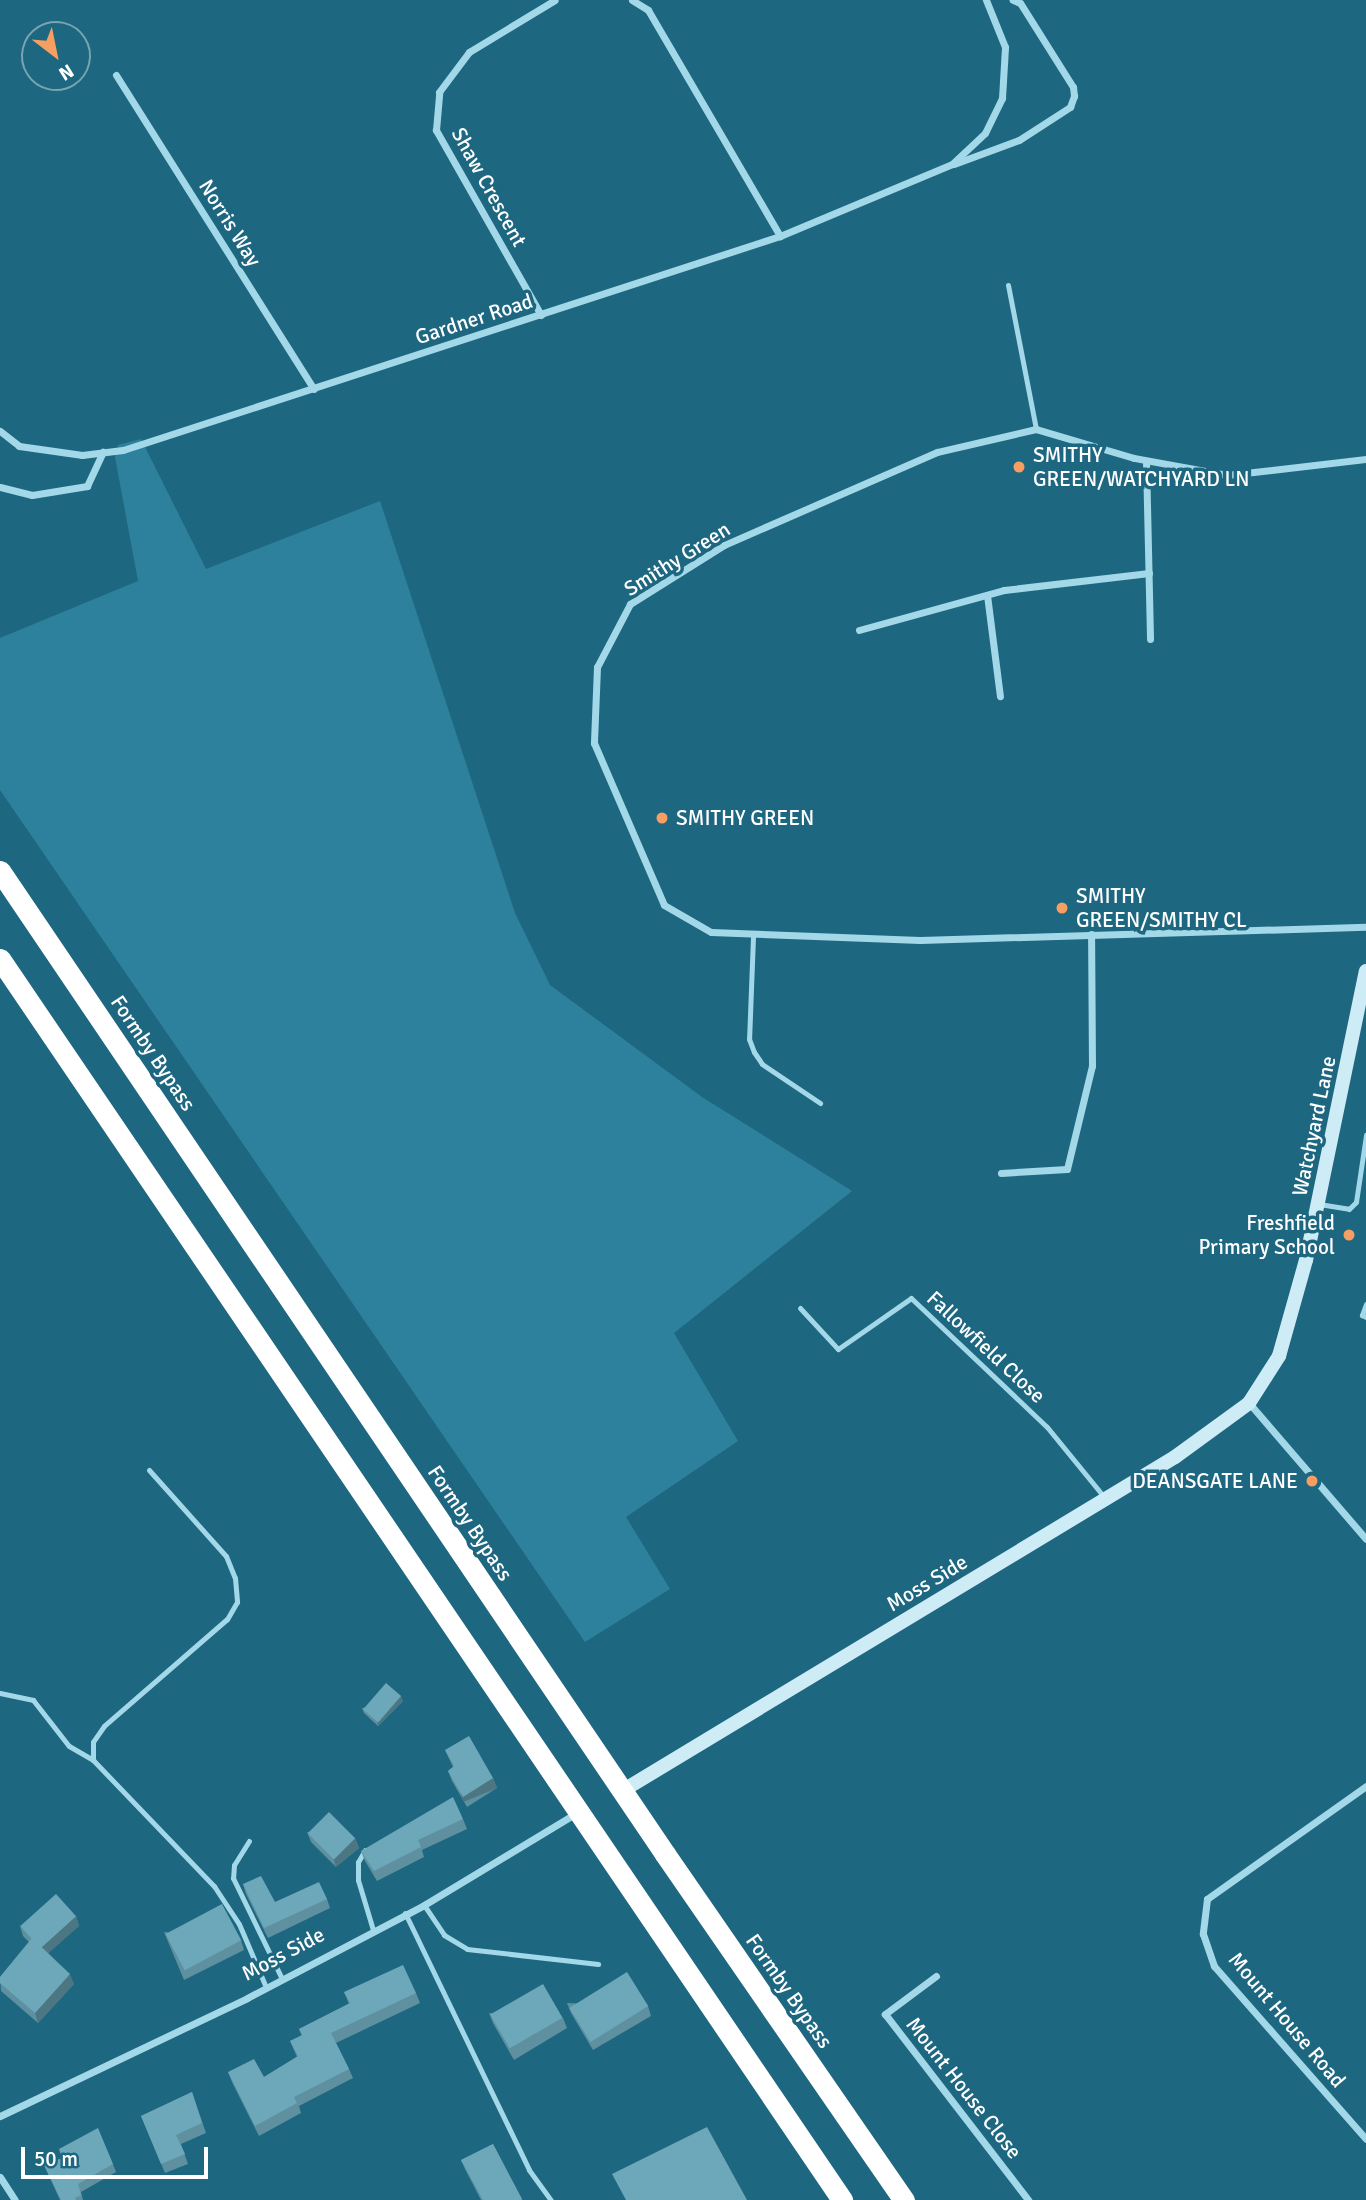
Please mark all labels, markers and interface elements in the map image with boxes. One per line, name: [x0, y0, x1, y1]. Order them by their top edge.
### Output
north arrow: [21, 21, 91, 91]
text: N: [54, 58, 78, 86]
street label: Shaw Crescent: [446, 123, 532, 251]
street label: Norris Way: [193, 175, 267, 271]
street label: Gardner Road: [412, 288, 536, 350]
place label: SMITHY GREEN/WATCHYARD LN: [1033, 442, 1250, 492]
marker: SMITHY GREEN/WATCHYARD LN: [1011, 459, 1027, 475]
street label: Smithy Green: [619, 516, 735, 602]
place label: SMITHY GREEN: [676, 805, 814, 831]
marker: SMITHY GREEN: [654, 810, 670, 826]
place label: SMITHY GREEN/SMITHY CL: [1076, 883, 1247, 933]
marker: SMITHY GREEN/SMITHY CL: [1054, 900, 1070, 916]
street label: Formby Bypass: [105, 991, 201, 1115]
street label: Watchyard Lane: [1287, 1054, 1341, 1198]
place label: Freshfield Primary School: [1199, 1210, 1335, 1260]
marker: Freshfield Primary School: [1341, 1227, 1357, 1243]
street label: Fallowfield Close: [922, 1286, 1050, 1408]
street label: Formby Bypass: [422, 1461, 518, 1585]
place label: DEANSGATE LANE: [1132, 1468, 1298, 1494]
marker: DEANSGATE LANE: [1304, 1473, 1320, 1489]
street label: Moss Side: [882, 1549, 972, 1617]
street label: Moss Side: [237, 1922, 329, 1986]
street label: Formby Bypass: [740, 1929, 838, 2053]
street label: Mount House Road: [1223, 1947, 1351, 2093]
street label: Mount House Close: [901, 2012, 1027, 2164]
scale bar: [24, 2134, 212, 2178]
text: 50 m: [34, 2146, 78, 2172]

